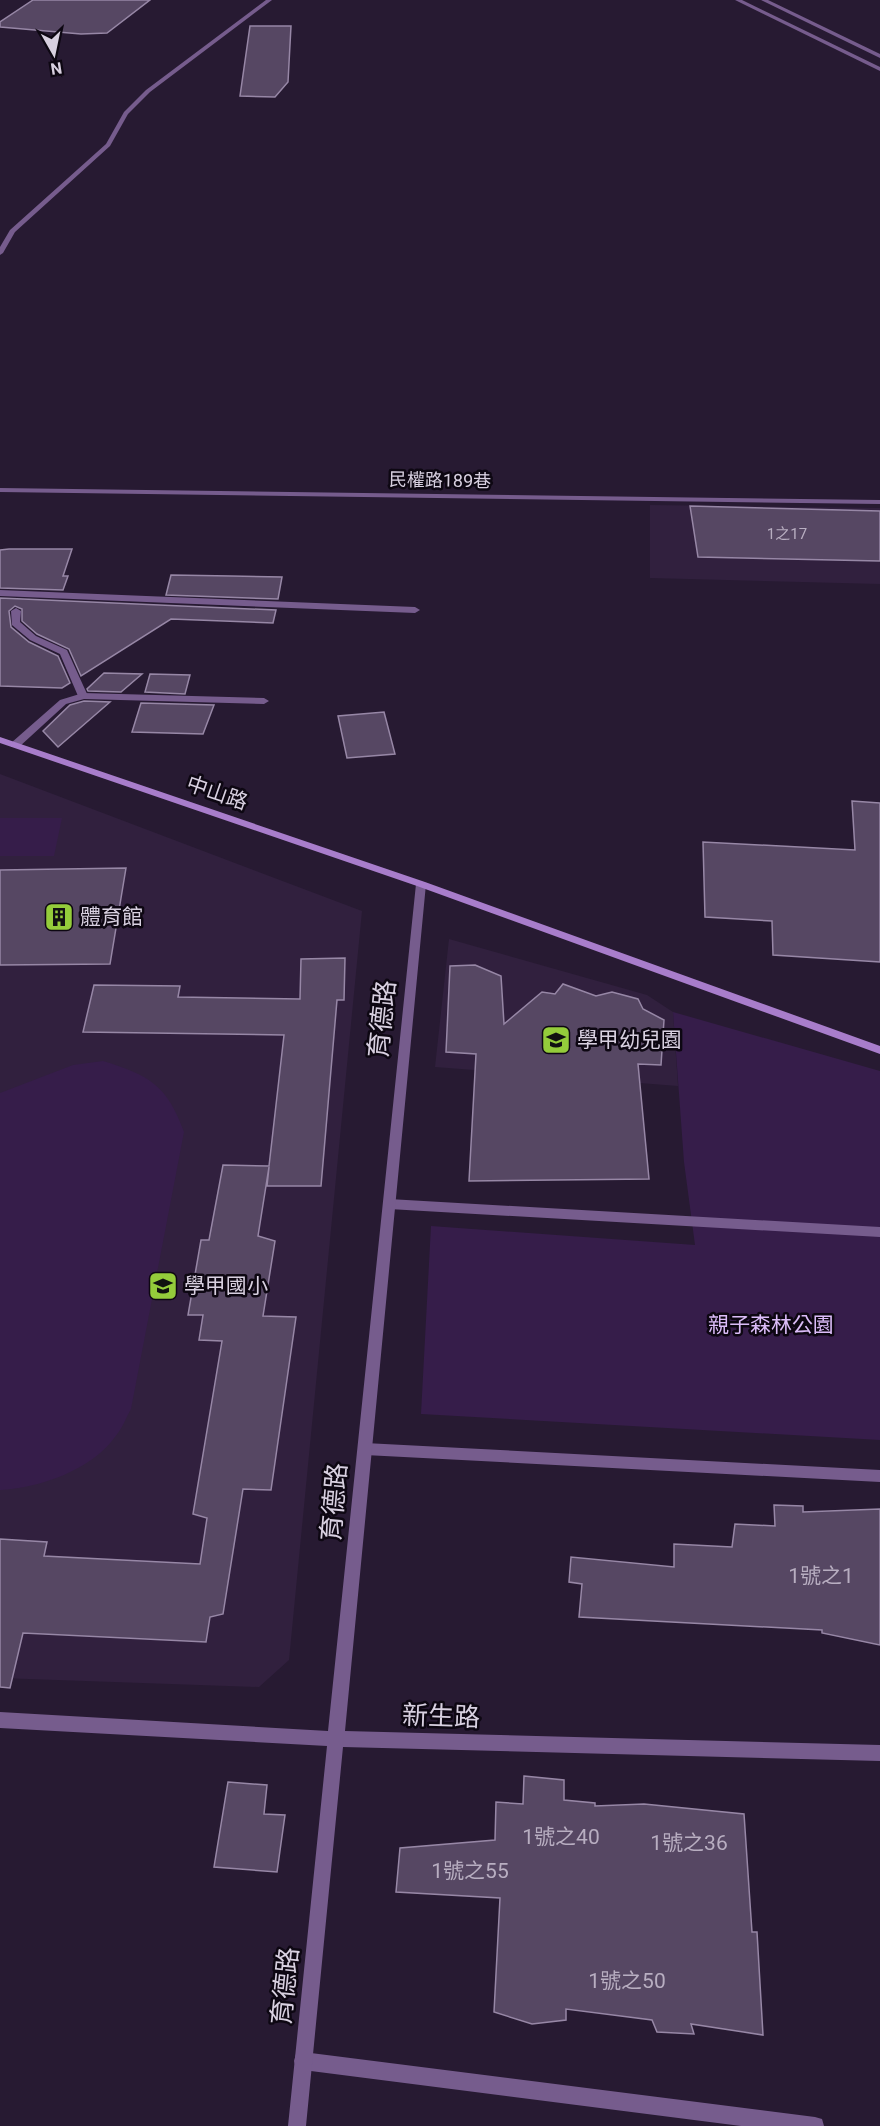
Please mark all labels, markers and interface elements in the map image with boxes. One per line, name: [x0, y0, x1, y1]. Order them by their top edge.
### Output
north arrow: [24, 24, 84, 84]
text: N: [49, 58, 63, 79]
street label: 民權路189巷: [389, 469, 491, 491]
house number: 1之17: [767, 525, 807, 543]
street label: 中山路: [183, 771, 251, 815]
building icon: 體育館: [43, 901, 75, 933]
place label: 體育館: [80, 905, 143, 929]
street label: 育德路: [363, 979, 401, 1059]
school or university icon: 學甲幼兒園: [540, 1024, 572, 1056]
place label: 學甲幼兒園: [577, 1028, 682, 1052]
school or university icon: 學甲國小: [147, 1270, 179, 1302]
place label: 學甲國小: [184, 1274, 268, 1298]
park label: 親子森林公園: [708, 1313, 834, 1337]
street label: 育德路: [316, 1462, 352, 1542]
house number: 1號之1: [788, 1564, 854, 1588]
street label: 新生路: [401, 1700, 481, 1732]
house number: 1號之40: [522, 1825, 600, 1849]
house number: 1號之36: [650, 1831, 728, 1855]
house number: 1號之55: [431, 1859, 509, 1883]
street label: 育德路: [266, 1946, 304, 2026]
house number: 1號之50: [588, 1969, 666, 1993]

